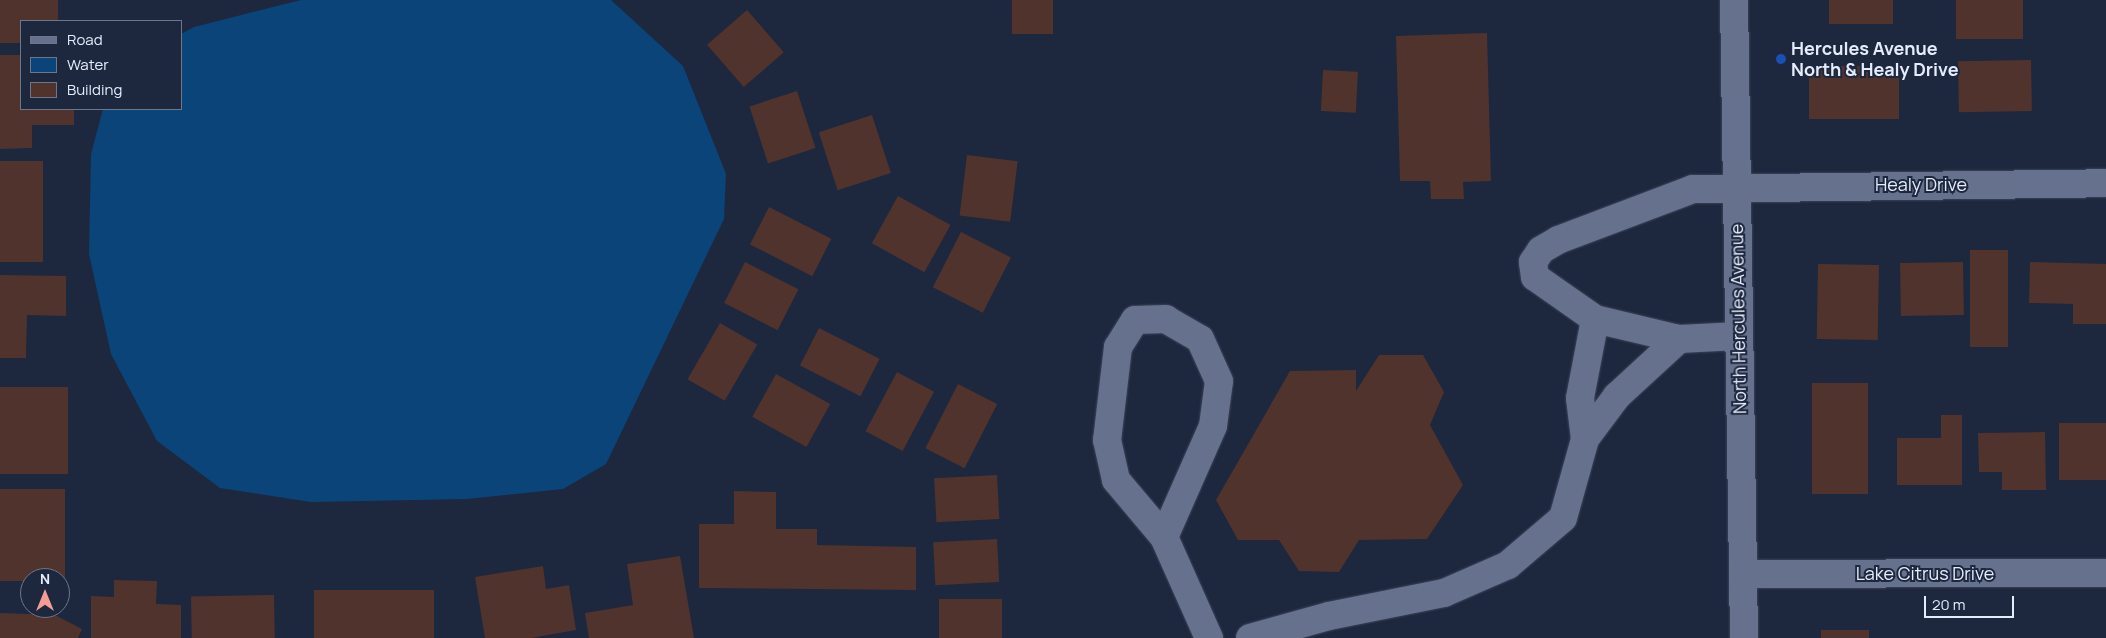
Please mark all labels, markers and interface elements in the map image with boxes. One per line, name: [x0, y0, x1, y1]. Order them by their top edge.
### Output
legend: [20, 20, 182, 110]
text: Road: [67, 29, 103, 50]
place label: Hercules Avenue North & Healy Drive: [1791, 38, 1959, 80]
marker: Hercules Avenue North & Healy Drive: [1775, 53, 1787, 65]
text: Water: [67, 54, 109, 75]
text: Building: [67, 79, 122, 100]
street label: Healy Drive: [1875, 173, 1967, 195]
street label: North Hercules Avenue: [1726, 224, 1750, 414]
street label: Lake Citrus Drive: [1856, 562, 1994, 584]
north arrow: [20, 568, 70, 618]
text: N: [40, 569, 50, 588]
scale bar: [1926, 586, 2016, 618]
text: 20 m: [1932, 594, 1965, 615]

